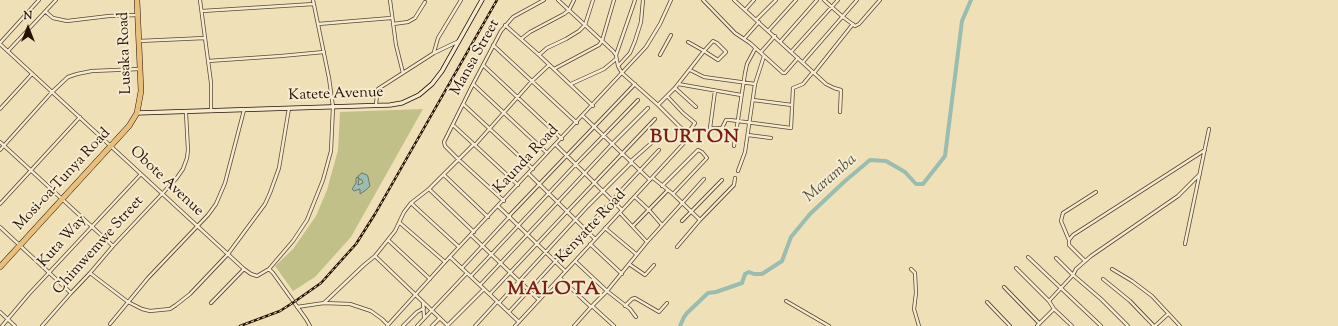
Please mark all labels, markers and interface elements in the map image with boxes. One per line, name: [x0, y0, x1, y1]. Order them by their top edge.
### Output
north arrow: [8, 8, 48, 48]
text: N: [24, 8, 32, 24]
street label: Lusaka Road: [116, 11, 136, 95]
street label: Mansa Street: [448, 17, 504, 99]
street label: Katete Avenue: [288, 84, 384, 106]
street label: Kaunda Road: [491, 122, 563, 198]
street label: Mosi-oa-Tunya Road: [11, 125, 115, 235]
district label: BURTON: [650, 128, 740, 150]
street label: Obote Avenue: [125, 143, 207, 221]
water label: Maramba: [801, 151, 861, 207]
street label: Kenyatte Road: [553, 186, 631, 268]
street label: Chimwemwe Street: [50, 193, 148, 299]
street label: Kuta Way: [35, 212, 91, 272]
district label: MALOTA: [507, 280, 601, 302]

